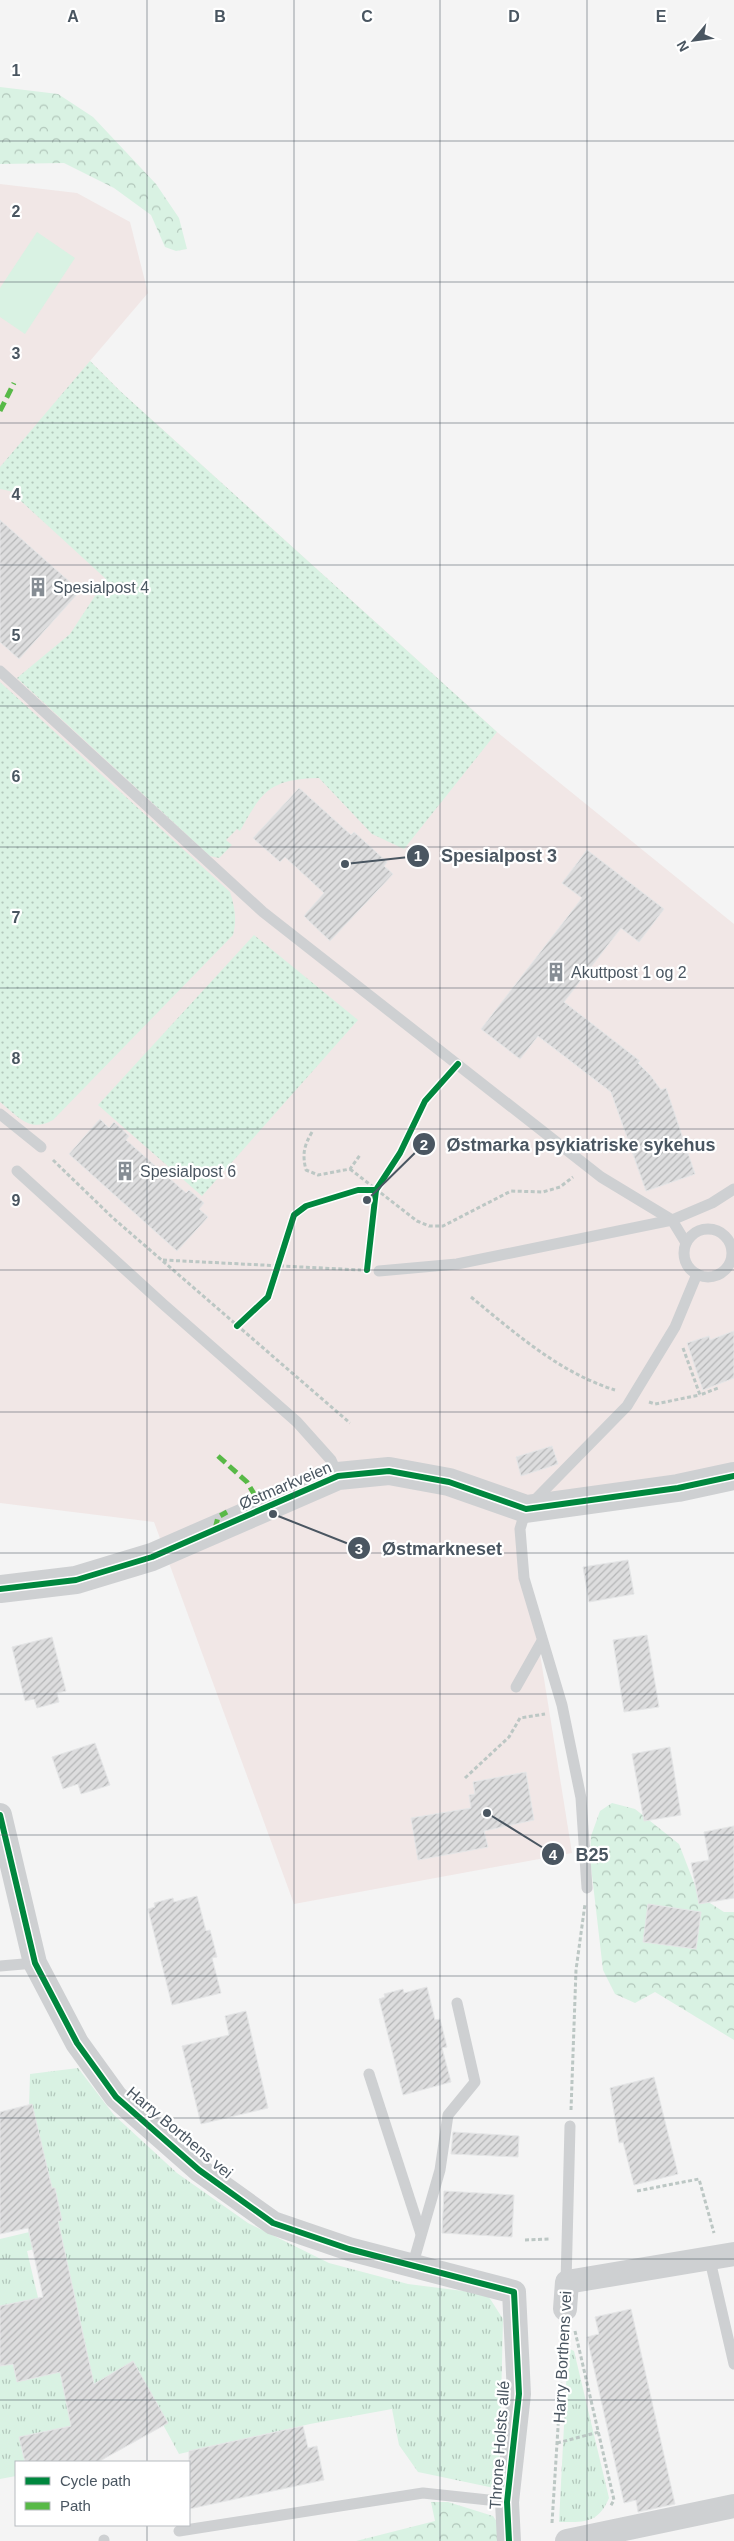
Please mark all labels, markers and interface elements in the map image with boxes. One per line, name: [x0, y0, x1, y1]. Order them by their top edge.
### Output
text: A: [67, 8, 79, 25]
text: B: [214, 8, 226, 25]
text: C: [361, 8, 373, 25]
text: D: [508, 8, 520, 25]
text: E: [656, 8, 667, 25]
north arrow: [669, 15, 719, 65]
text: N: [673, 38, 692, 55]
text: 1: [12, 62, 21, 79]
text: 2: [12, 203, 21, 220]
text: 3: [12, 345, 21, 362]
text: 4: [12, 486, 21, 503]
building icon: Spesialpost 4: [27, 576, 49, 598]
place label: Spesialpost 4: [53, 579, 149, 596]
text: 5: [12, 627, 21, 644]
text: 6: [12, 768, 21, 785]
callout: Spesialpost 3: [406, 840, 567, 873]
text: Spesialpost 3: [441, 846, 557, 866]
text: 1: [414, 847, 422, 864]
text: 7: [12, 909, 21, 926]
building icon: Akuttpost 1 og 2: [545, 961, 567, 983]
place label: Akuttpost 1 og 2: [571, 964, 687, 981]
text: 8: [12, 1050, 21, 1067]
callout: Østmarka psykiatriske sykehus: [412, 1128, 726, 1161]
text: Østmarka psykiatriske sykehus: [446, 1135, 716, 1155]
text: 2: [420, 1136, 428, 1153]
building icon: Spesialpost 6: [114, 1160, 136, 1182]
place label: Spesialpost 6: [140, 1163, 236, 1180]
text: 9: [12, 1192, 21, 1209]
street label: Østmarkveien: [236, 1458, 334, 1513]
callout: Østmarkneset: [347, 1532, 512, 1565]
text: Østmarkneset: [382, 1539, 502, 1559]
text: 3: [355, 1540, 363, 1557]
callout: B25: [540, 1838, 618, 1871]
text: B25: [575, 1845, 609, 1865]
text: 4: [549, 1846, 558, 1863]
street label: Harry Borthens vei: [123, 2083, 236, 2181]
street label: Harry Borthens vei: [551, 2290, 574, 2424]
street label: Throne Holsts allé: [487, 2380, 512, 2510]
legend: [15, 2461, 190, 2526]
text: Cycle path: [60, 2472, 131, 2489]
text: Path: [60, 2497, 91, 2514]

